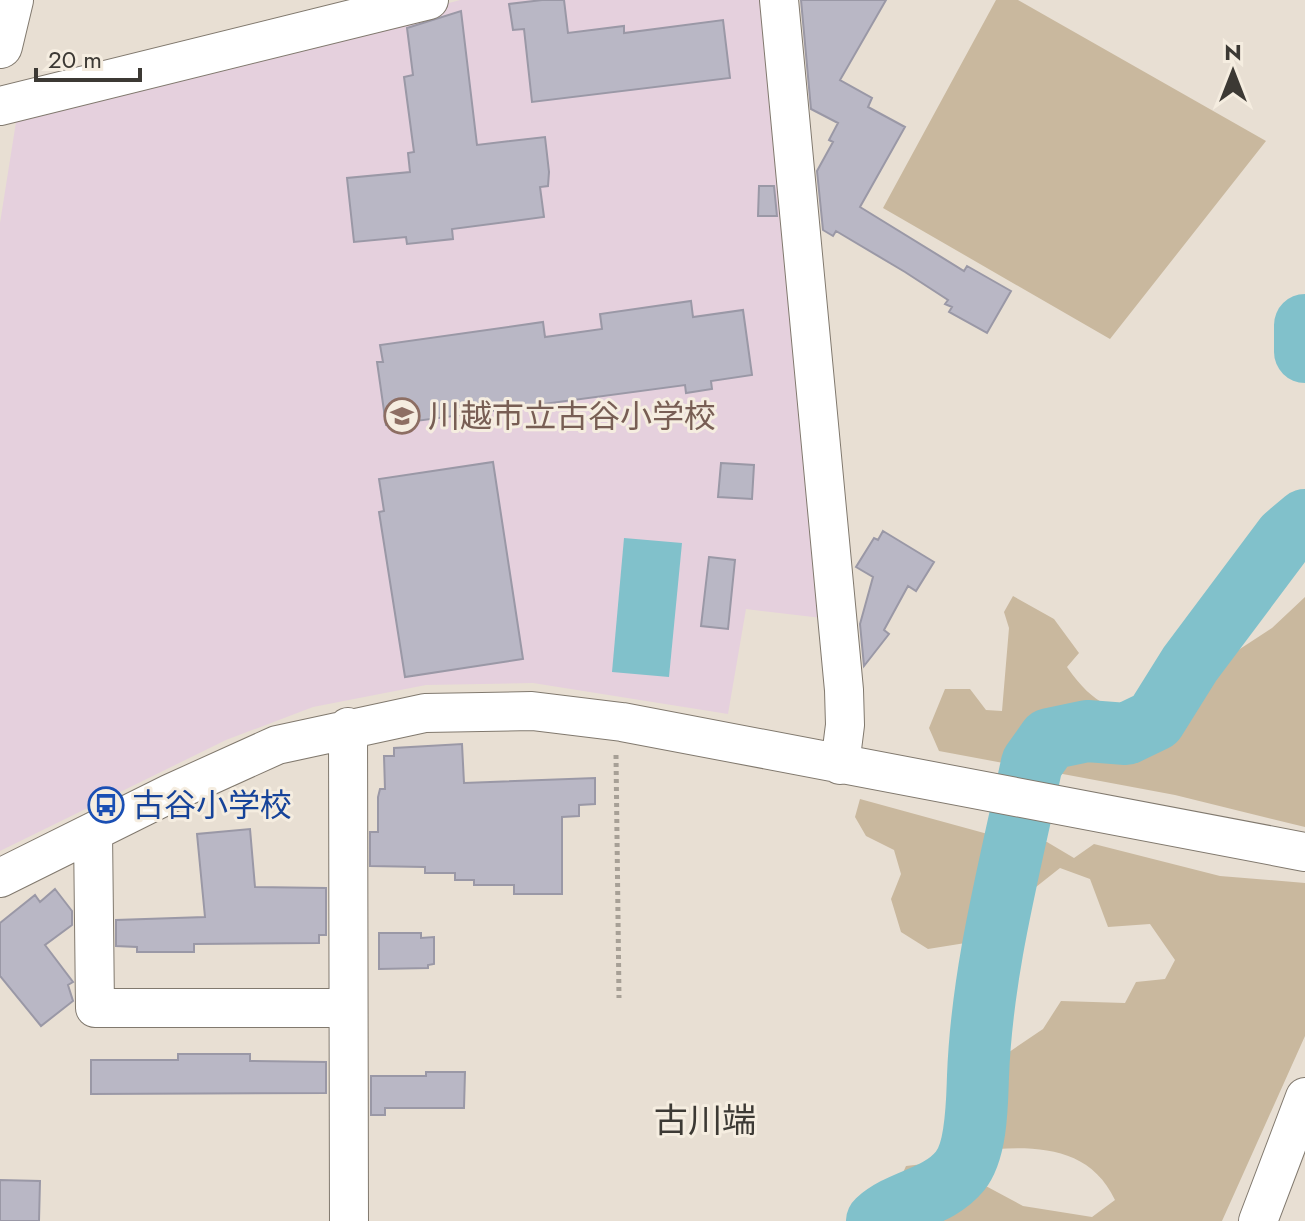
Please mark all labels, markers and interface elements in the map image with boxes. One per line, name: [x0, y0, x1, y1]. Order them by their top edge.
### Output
scale bar: [36, 32, 140, 82]
north arrow: [1193, 32, 1273, 112]
text: N: [1224, 36, 1242, 68]
text: 20 m: [48, 42, 102, 77]
place label: 川越市立古谷小学校: [428, 393, 716, 439]
school or university icon: 川越市立古谷小学校: [383, 397, 421, 435]
place label: 古谷小学校: [132, 782, 292, 828]
bus stop icon: 古谷小学校: [87, 786, 125, 824]
district label: 古川端: [654, 1096, 756, 1145]

